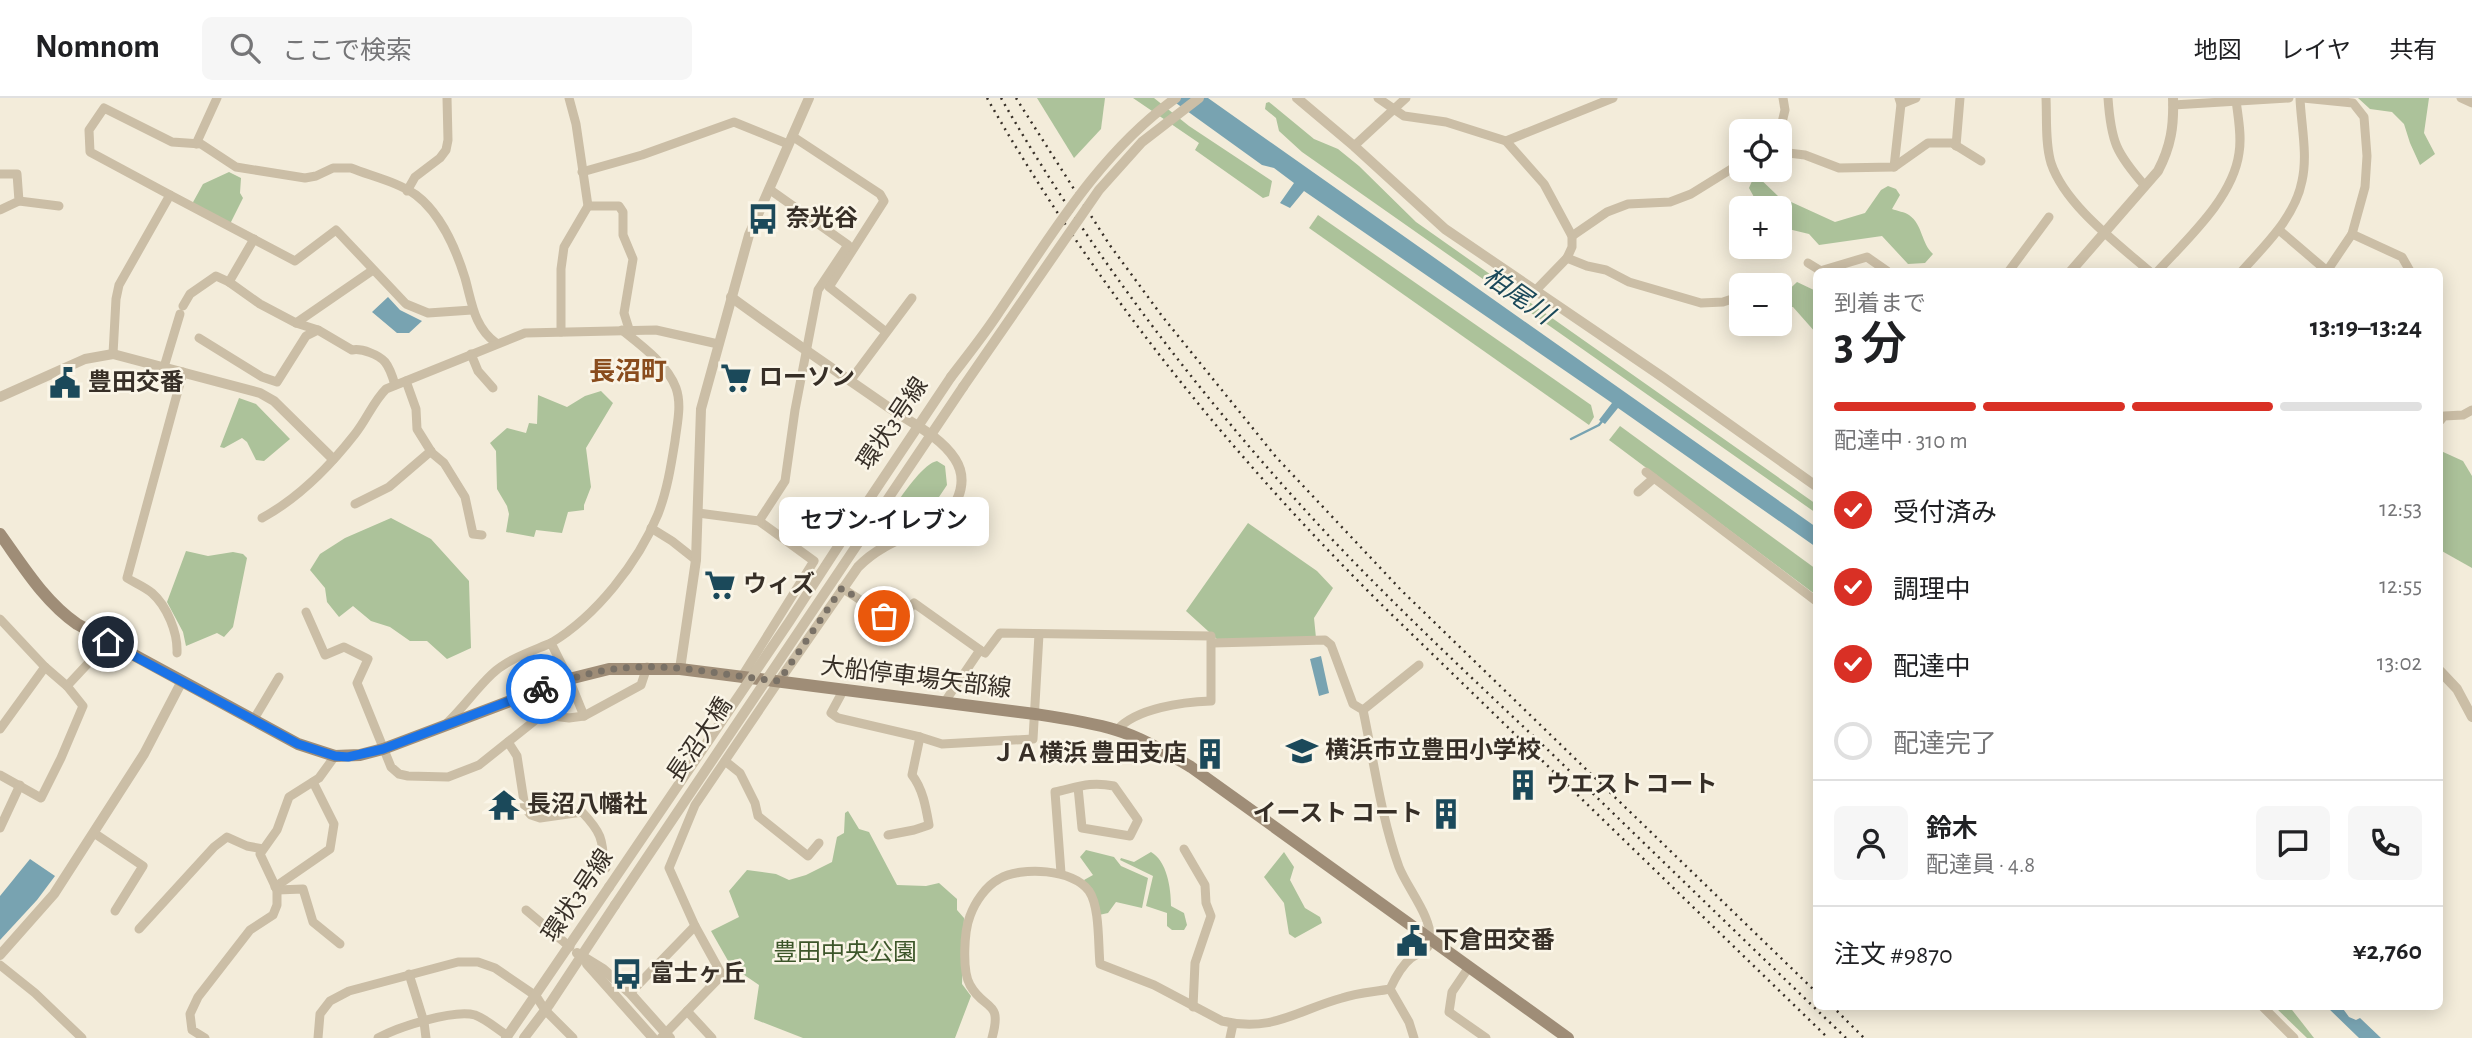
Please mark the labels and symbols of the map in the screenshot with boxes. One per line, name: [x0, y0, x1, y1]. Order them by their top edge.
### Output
bus stop icon: 奈光谷: [746, 202, 780, 236]
place label: 奈光谷: [786, 205, 858, 231]
water label: 柏尾川: [1479, 262, 1560, 331]
district label: 長沼町: [589, 358, 667, 385]
supermarket icon: ローソン: [719, 361, 753, 395]
public building icon: 豊田交番: [48, 366, 82, 400]
place label: ローソン: [759, 366, 855, 390]
place label: 豊田交番: [88, 369, 184, 395]
street label: 環状3号線: [852, 372, 933, 475]
callout: セブン-イレブン: [779, 497, 989, 546]
supermarket icon: ウィズ: [703, 568, 737, 602]
place label: ウィズ: [743, 571, 815, 597]
pin: [854, 586, 914, 646]
pin: [78, 612, 138, 672]
street label: 大船停車場矢部線: [819, 652, 1013, 702]
courier: [506, 654, 576, 724]
street label: 長沼大橋: [662, 692, 737, 787]
school or university icon: 横浜市立豊田小学校: [1285, 734, 1319, 768]
building icon: ＪＡ横浜 豊田支店: [1193, 737, 1227, 771]
place label: 横浜市立豊田小学校: [1325, 737, 1541, 763]
place label: ＪＡ横浜 豊田支店: [991, 740, 1187, 766]
building icon: ウエスト コート: [1506, 768, 1540, 802]
place label: ウエスト コート: [1546, 772, 1718, 797]
temple icon: 長沼八幡社: [487, 788, 521, 822]
place label: 長沼八幡社: [527, 791, 647, 817]
building icon: イースト コート: [1429, 797, 1463, 831]
place label: イースト コート: [1253, 801, 1423, 826]
street label: 環状3号線: [537, 844, 618, 947]
public building icon: 下倉田交番: [1395, 924, 1429, 958]
place label: 下倉田交番: [1435, 927, 1555, 953]
park label: 豊田中央公園: [773, 939, 917, 965]
bus stop icon: 富士ヶ丘: [610, 957, 644, 991]
place label: 富士ヶ丘: [650, 960, 746, 986]

